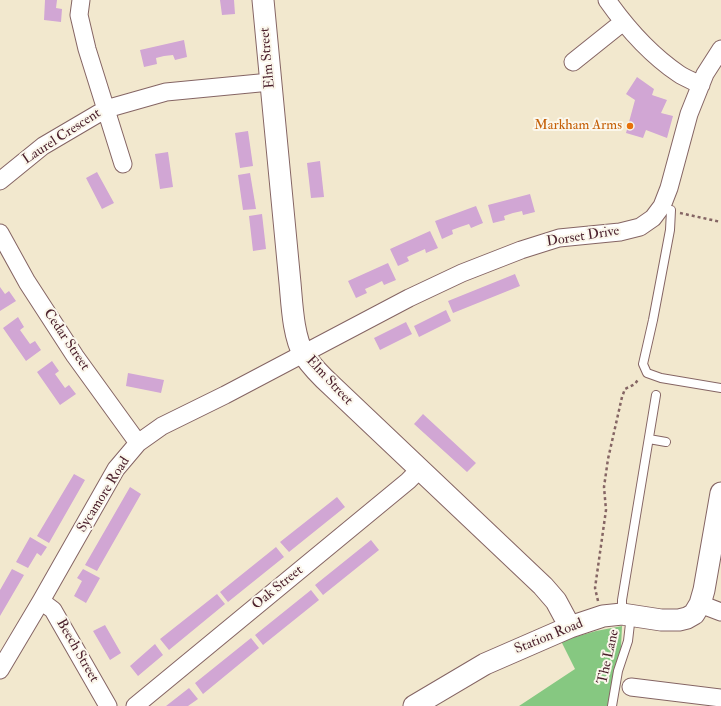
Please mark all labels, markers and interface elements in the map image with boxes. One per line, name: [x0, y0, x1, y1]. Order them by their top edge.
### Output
street label: Elm Street: [257, 27, 279, 89]
street label: Laurel Crescent: [20, 105, 104, 169]
place label: Markham Arms: [534, 118, 622, 134]
marker: Markham Arms: [625, 121, 635, 131]
street label: Dorset Drive: [545, 223, 621, 251]
street label: Cedar Street: [39, 306, 93, 374]
street label: Elm Street: [302, 353, 356, 409]
street label: Sycamore Road: [74, 454, 134, 536]
street label: Oak Street: [249, 562, 307, 614]
street label: Beech Street: [52, 616, 102, 686]
street label: Station Road: [512, 616, 586, 658]
street label: The Lane: [595, 628, 623, 686]

